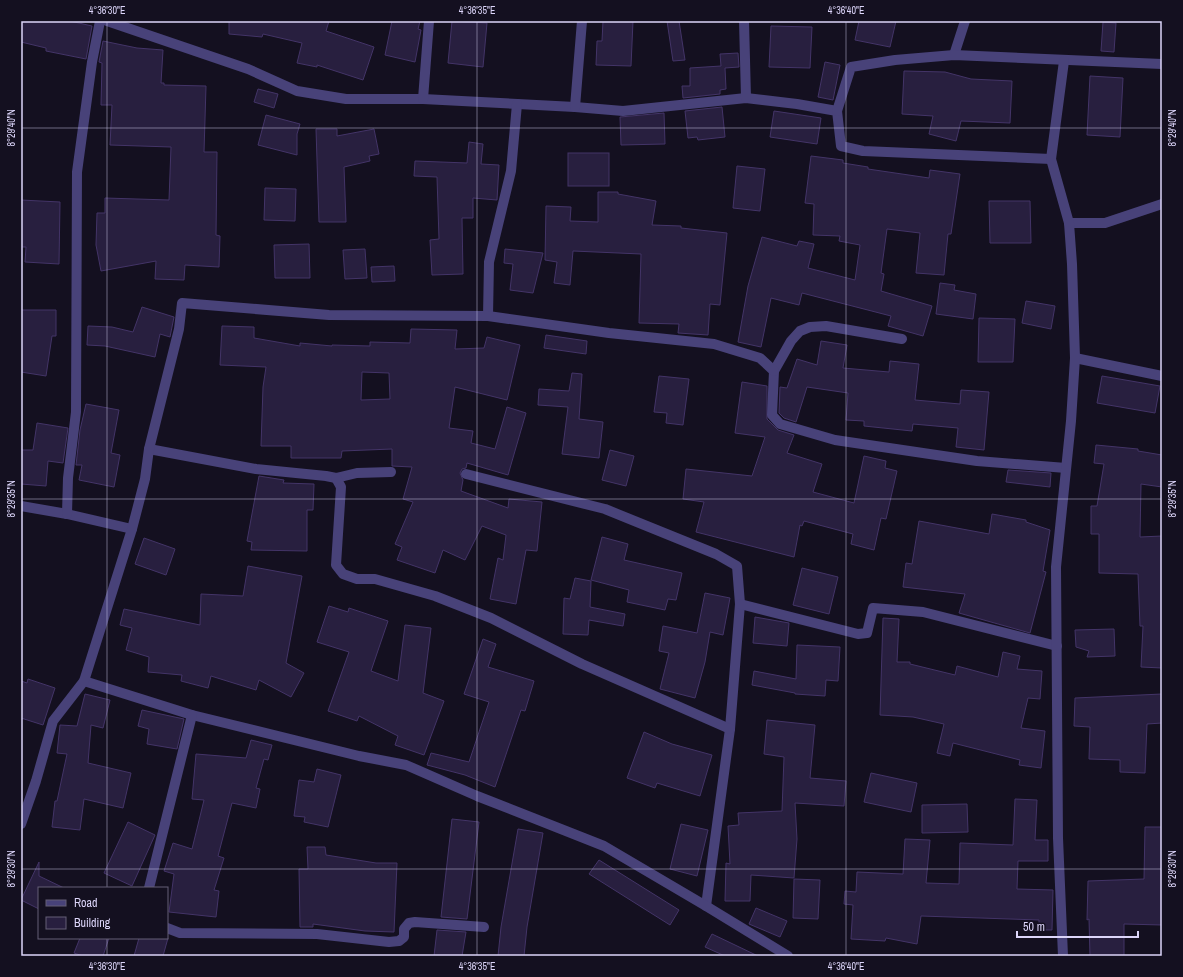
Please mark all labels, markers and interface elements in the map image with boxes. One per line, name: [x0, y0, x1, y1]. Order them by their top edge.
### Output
text: 4°36'30"E: [89, 4, 125, 17]
text: 4°36'35"E: [459, 4, 495, 17]
text: 4°36'40"E: [828, 4, 864, 17]
text: 8°29'40"N: [5, 109, 18, 147]
text: 8°29'40"N: [1166, 109, 1179, 147]
text: 8°29'35"N: [5, 480, 18, 518]
text: 8°29'35"N: [1166, 480, 1179, 518]
text: 8°29'30"N: [5, 850, 18, 888]
text: 8°29'30"N: [1166, 850, 1179, 888]
legend: [38, 887, 168, 939]
text: Road: [74, 895, 98, 911]
scale bar: [1017, 913, 1138, 939]
text: Building: [74, 915, 111, 931]
text: 50 m: [1023, 919, 1045, 935]
text: 4°36'30"E: [89, 960, 125, 973]
text: 4°36'35"E: [459, 960, 495, 973]
text: 4°36'40"E: [828, 960, 864, 973]

